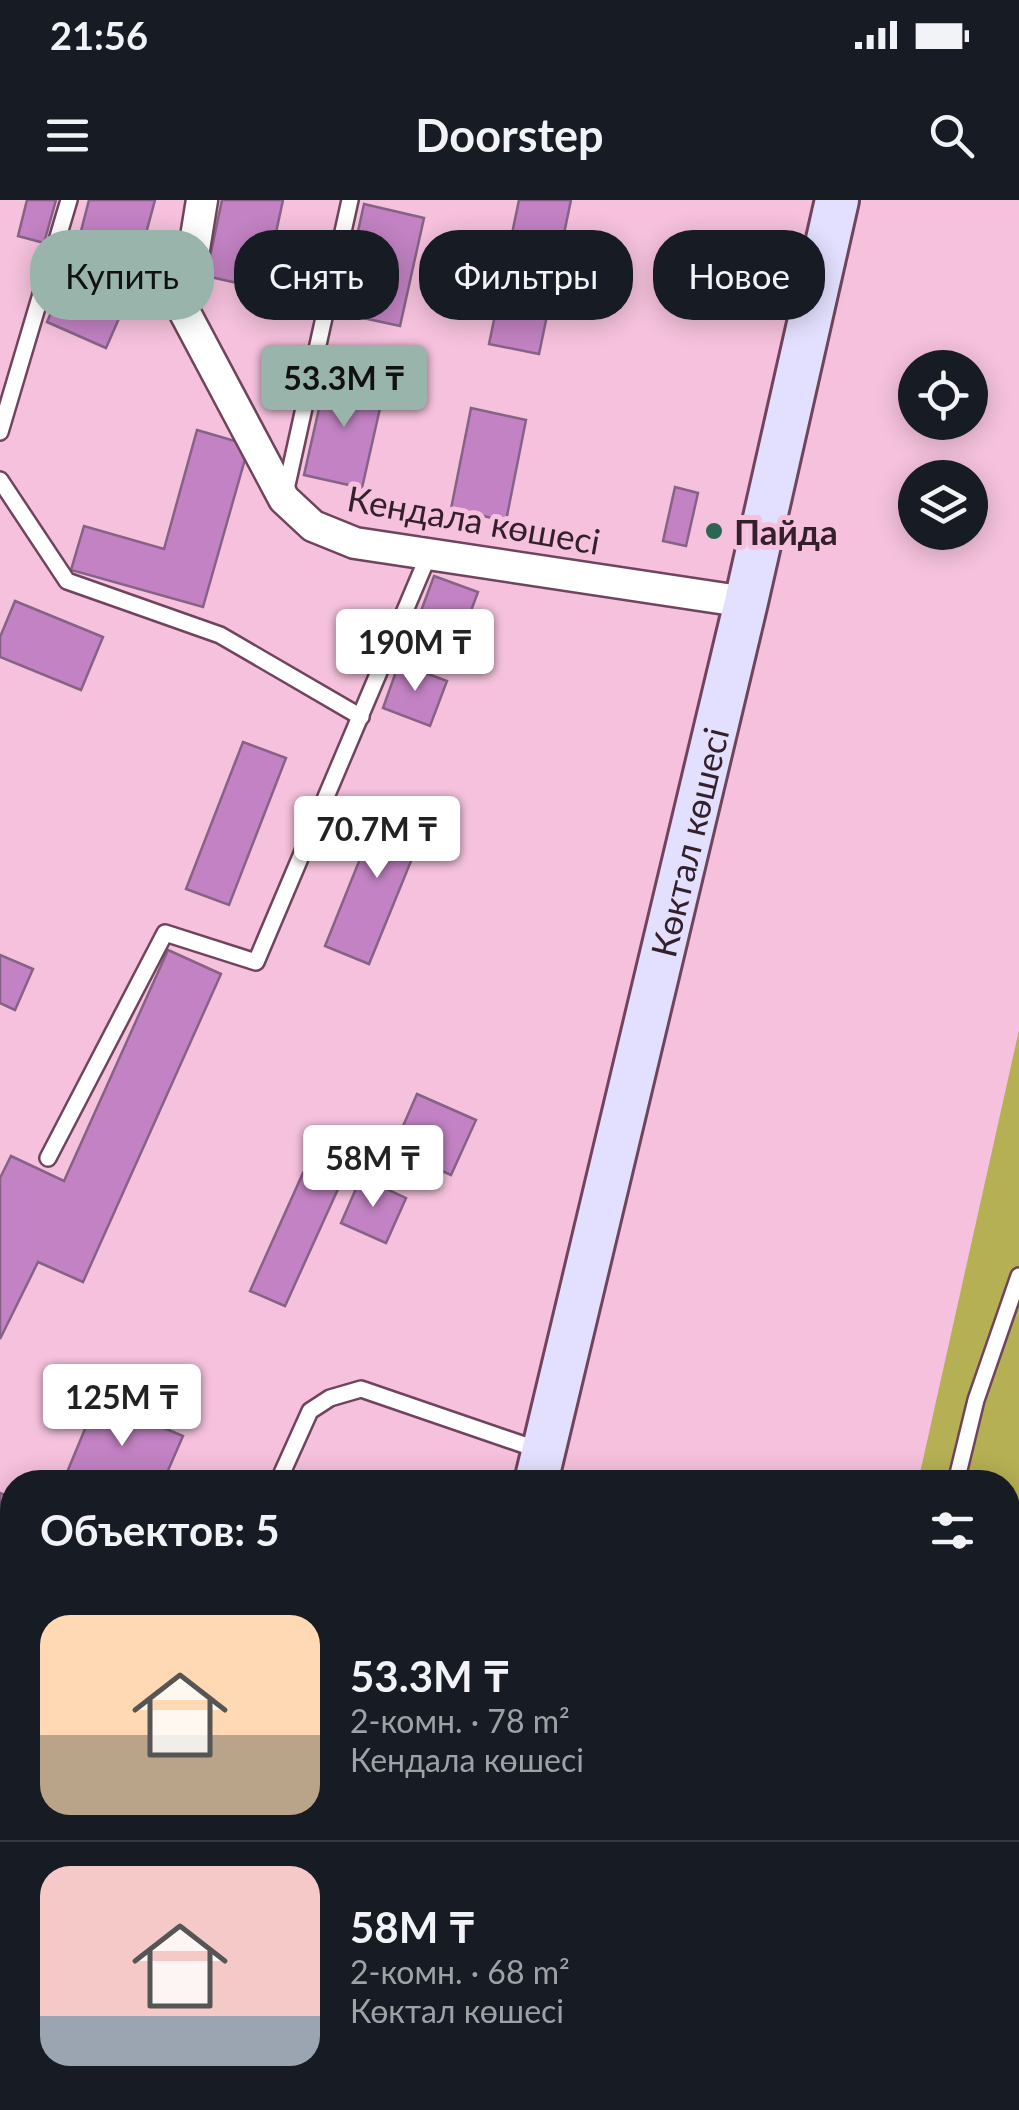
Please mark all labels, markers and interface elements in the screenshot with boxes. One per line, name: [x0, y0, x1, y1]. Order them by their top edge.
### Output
text: 21:56: [50, 12, 148, 58]
icon: menu: [40, 108, 95, 163]
text: Doorstep: [415, 108, 604, 162]
icon: search: [924, 108, 979, 163]
chip: Купить: [30, 230, 214, 320]
chip: Снять: [234, 230, 399, 320]
chip: Фильтры: [419, 230, 633, 320]
chip: Новое: [653, 230, 825, 320]
pin: 53.3M ₸: [252, 345, 436, 430]
map controls: [898, 350, 988, 550]
button: locate: [898, 350, 988, 440]
text: 53.3M ₸: [283, 358, 405, 397]
button: layers: [898, 460, 988, 550]
street label: Кендала көшесі: [344, 476, 604, 562]
place label: Пайда: [734, 510, 838, 552]
marker: Пайда: [703, 520, 725, 542]
pin: 190M ₸: [334, 609, 496, 694]
text: 190M ₸: [358, 622, 472, 661]
street label: Көктал көшесі: [641, 723, 736, 961]
pin: 70.7M ₸: [285, 796, 469, 881]
text: 70.7M ₸: [316, 809, 438, 848]
pin: 58M ₸: [303, 1125, 443, 1210]
text: 58M ₸: [325, 1138, 421, 1177]
pin: 125M ₸: [41, 1364, 203, 1449]
text: 125M ₸: [65, 1377, 179, 1416]
icon: filters: [925, 1503, 980, 1558]
text: Объектов: 5: [40, 1505, 280, 1555]
text: 53.3M ₸: [350, 1651, 510, 1701]
icon: home: [120, 1655, 240, 1775]
text: 2-комн. · 78 m²: [350, 1701, 570, 1740]
text: Кендала көшесі: [350, 1740, 584, 1779]
text: 58M ₸: [350, 1902, 475, 1952]
icon: home: [120, 1906, 240, 2026]
text: 2-комн. · 68 m²: [350, 1952, 570, 1991]
text: Көктал көшесі: [350, 1991, 564, 2030]

